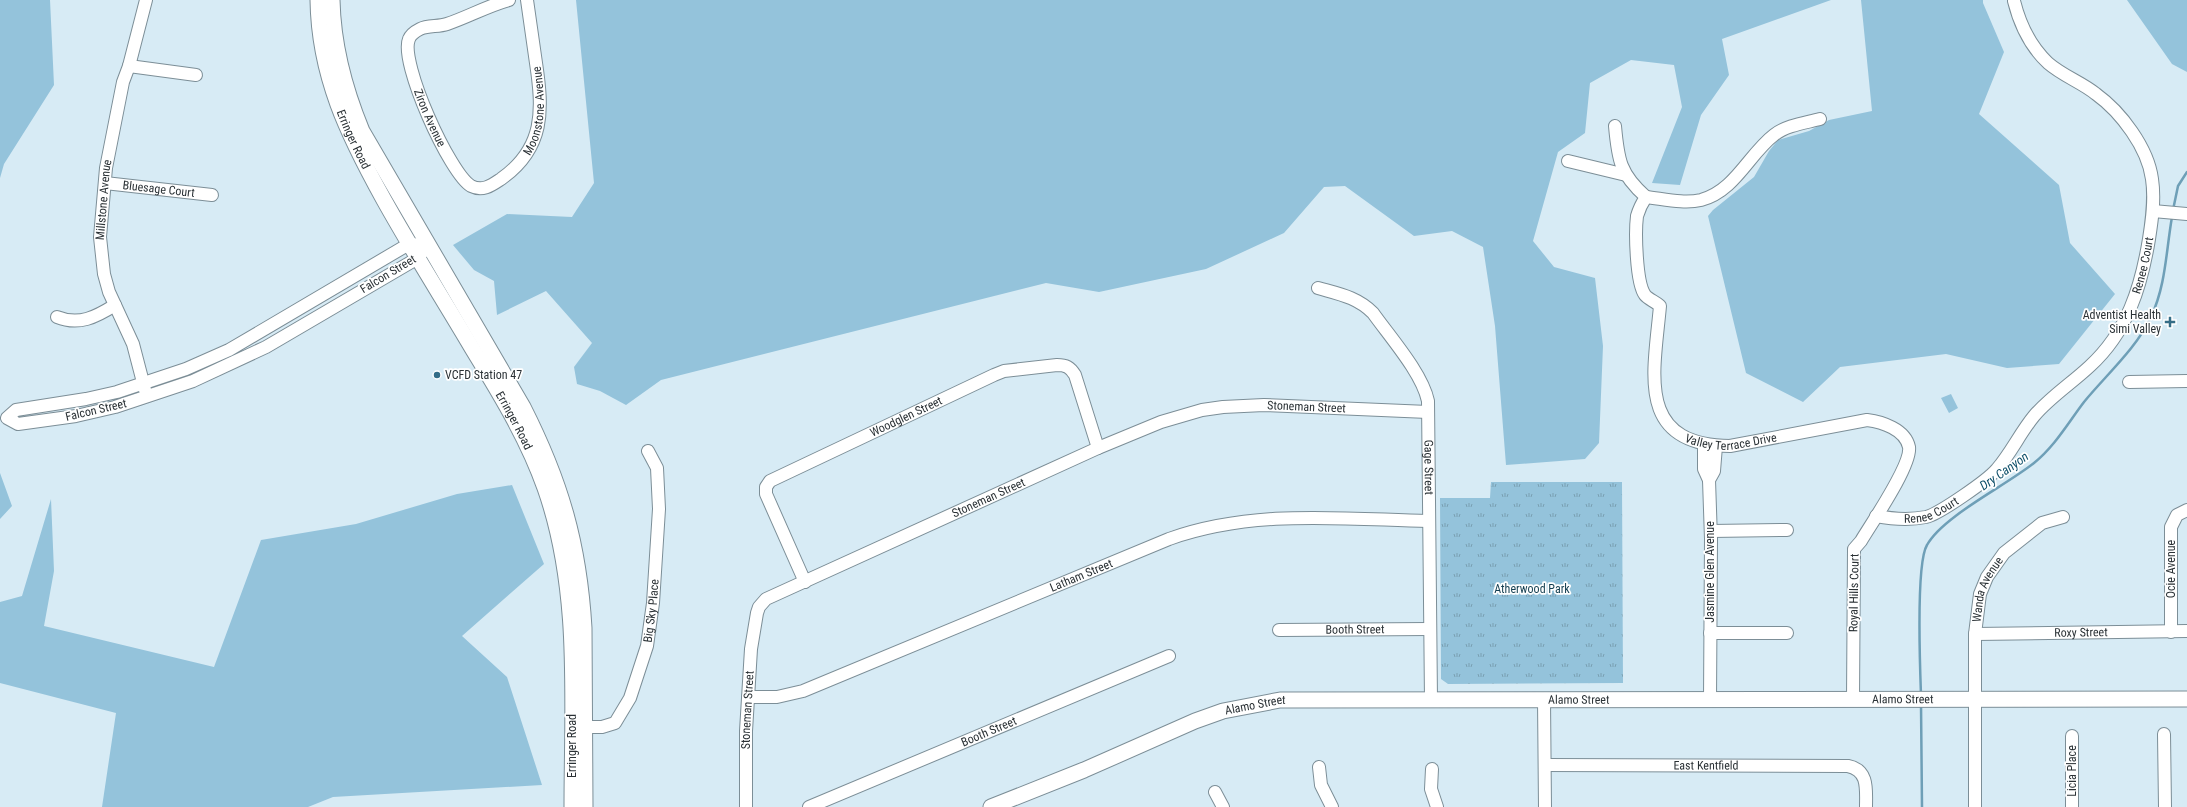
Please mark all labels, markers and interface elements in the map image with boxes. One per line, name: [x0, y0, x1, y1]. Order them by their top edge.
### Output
street label: Moonstone Avenue: [520, 65, 547, 158]
street label: Ziron Avenue: [411, 87, 449, 150]
street label: Erringer Road: [334, 108, 373, 171]
street label: Millstone Avenue: [93, 158, 115, 241]
street label: Bluesage Court: [122, 178, 196, 200]
street label: Renee Court: [2129, 236, 2156, 296]
street label: Falcon Street: [358, 252, 419, 296]
place label: Adventist Health Simi Valley: [2083, 308, 2161, 336]
marker: Adventist Health Simi Valley: [2164, 316, 2176, 328]
place label: VCFD Station 47: [445, 368, 522, 382]
marker: VCFD Station 47: [432, 370, 442, 380]
street label: Erringer Road: [493, 389, 535, 452]
street label: Woodglen Street: [868, 393, 945, 440]
street label: Falcon Street: [64, 396, 128, 424]
street label: Stoneman Street: [1267, 398, 1347, 416]
street label: Valley Terrace Drive: [1683, 430, 1778, 453]
street label: Gage Street: [1421, 440, 1436, 496]
water label: Dry Canyon: [1977, 449, 2031, 493]
street label: Stoneman Street: [950, 475, 1028, 520]
street label: Renee Court: [1904, 494, 1961, 526]
street label: Jasmine Glen Avenue: [1703, 521, 1717, 623]
street label: Ocie Avenue: [2164, 539, 2178, 598]
street label: Royal Hills Court: [1846, 553, 1862, 632]
street label: Wanda Avenue: [1970, 554, 2006, 623]
street label: Latham Street: [1048, 556, 1115, 595]
street label: Big Sky Place: [641, 578, 662, 643]
park label: Atherwood Park: [1494, 582, 1570, 596]
street label: Booth Street: [1325, 622, 1385, 637]
street label: Roxy Street: [2054, 625, 2108, 640]
street label: Stoneman Street: [739, 670, 757, 749]
street label: Alamo Street: [1872, 692, 1934, 706]
street label: Alamo Street: [1224, 693, 1286, 717]
street label: Alamo Street: [1548, 693, 1610, 707]
street label: Erringer Road: [565, 714, 579, 778]
street label: Booth Street: [959, 714, 1019, 749]
street label: Licia Place: [2065, 745, 2079, 797]
street label: East Kentfield: [1673, 758, 1739, 773]

